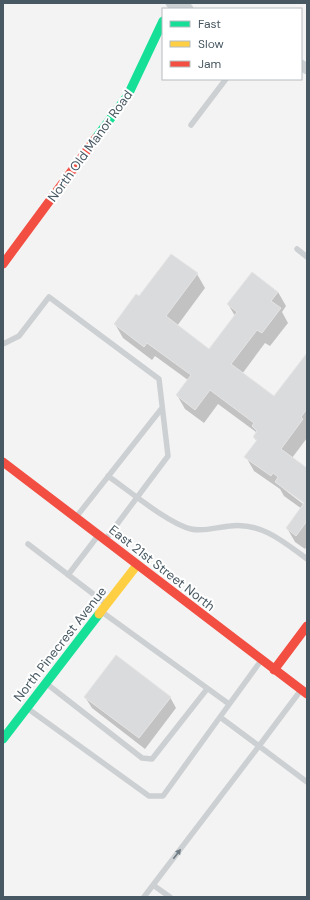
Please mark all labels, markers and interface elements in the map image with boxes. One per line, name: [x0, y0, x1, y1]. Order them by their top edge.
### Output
legend: [162, 8, 302, 80]
text: Fast: [198, 16, 221, 32]
text: Slow: [198, 36, 224, 52]
text: Jam: [198, 56, 221, 72]
street label: North Old Manor Road: [44, 87, 136, 205]
street label: East 21st Street North: [106, 521, 218, 615]
street label: North Pinecrest Avenue: [10, 583, 110, 705]
one-way arrow: [173, 848, 181, 859]

